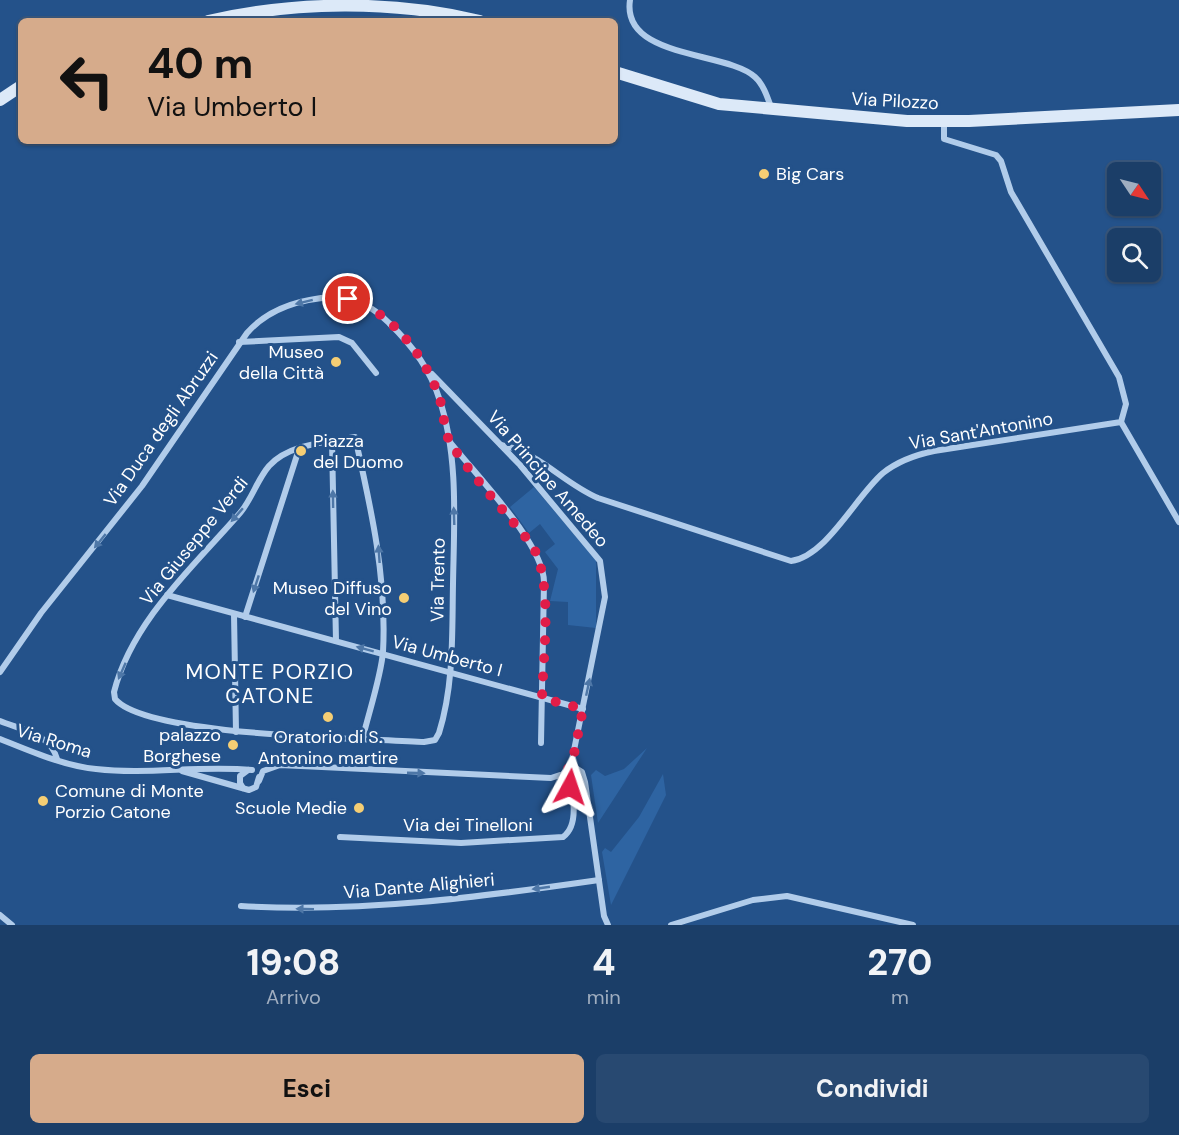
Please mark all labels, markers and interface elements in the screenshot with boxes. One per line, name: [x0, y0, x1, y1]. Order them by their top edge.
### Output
text: 40 m: [147, 36, 253, 91]
icon: left: [48, 42, 126, 120]
street label: Via Pilozzo: [851, 87, 939, 115]
text: Via Umberto I: [147, 89, 317, 124]
place label: Big Cars: [776, 162, 844, 186]
north arrow: [1107, 162, 1161, 216]
map controls: [1107, 162, 1161, 282]
marker: Big Cars: [757, 167, 771, 181]
button: search: [1107, 228, 1161, 282]
pin: [322, 273, 373, 324]
icon: arrive: [331, 282, 364, 315]
one-way arrow: [295, 297, 313, 307]
place label: Museo della Città: [239, 340, 324, 385]
street label: Via Duca degli Abruzzi: [98, 347, 224, 511]
marker: Museo della Città: [329, 355, 343, 369]
street label: Via Principe Amedeo: [482, 405, 614, 553]
street label: Via Sant'Antonino: [907, 407, 1055, 455]
place label: Piazza del Duomo: [313, 429, 403, 474]
marker: Piazza del Duomo: [294, 444, 308, 458]
street label: Via Giuseppe Verdi: [135, 472, 253, 610]
one-way arrow: [328, 489, 338, 508]
one-way arrow: [449, 506, 458, 525]
one-way arrow: [231, 507, 244, 523]
one-way arrow: [94, 533, 107, 549]
street label: Via Trento: [425, 538, 451, 622]
one-way arrow: [374, 544, 384, 563]
one-way arrow: [250, 575, 260, 593]
place label: Museo Diffuso del Vino: [273, 576, 392, 621]
marker: Museo Diffuso del Vino: [397, 591, 411, 605]
street label: Via Umberto I: [389, 630, 505, 682]
one-way arrow: [356, 644, 374, 653]
district label: MONTE PORZIO CATONE: [185, 658, 355, 710]
one-way arrow: [118, 663, 127, 680]
one-way arrow: [584, 677, 593, 696]
marker: Oratorio di S. Antonino martire: [321, 710, 335, 724]
street label: Via Roma: [13, 718, 95, 764]
place label: palazzo Borghese: [143, 723, 221, 768]
place label: Oratorio di S. Antonino martire: [258, 725, 398, 770]
marker: palazzo Borghese: [226, 738, 240, 752]
position arrow: [538, 755, 602, 819]
one-way arrow: [406, 768, 425, 777]
place label: Comune di Monte Porzio Catone: [55, 779, 204, 824]
marker: Comune di Monte Porzio Catone: [36, 794, 50, 808]
place label: Scuole Medie: [235, 796, 347, 820]
marker: Scuole Medie: [352, 801, 366, 815]
street label: Via dei Tinelloni: [403, 813, 533, 837]
street label: Via Dante Alighieri: [343, 867, 495, 905]
one-way arrow: [532, 884, 551, 893]
one-way arrow: [296, 904, 315, 914]
text: 19:08: [246, 939, 340, 986]
text: 4: [592, 939, 616, 986]
text: 270: [867, 939, 933, 986]
text: Arrivo: [266, 984, 321, 1010]
text: min: [587, 984, 621, 1010]
text: m: [891, 984, 909, 1010]
button: Esci: [30, 1054, 584, 1123]
button: Condividi: [596, 1054, 1149, 1123]

